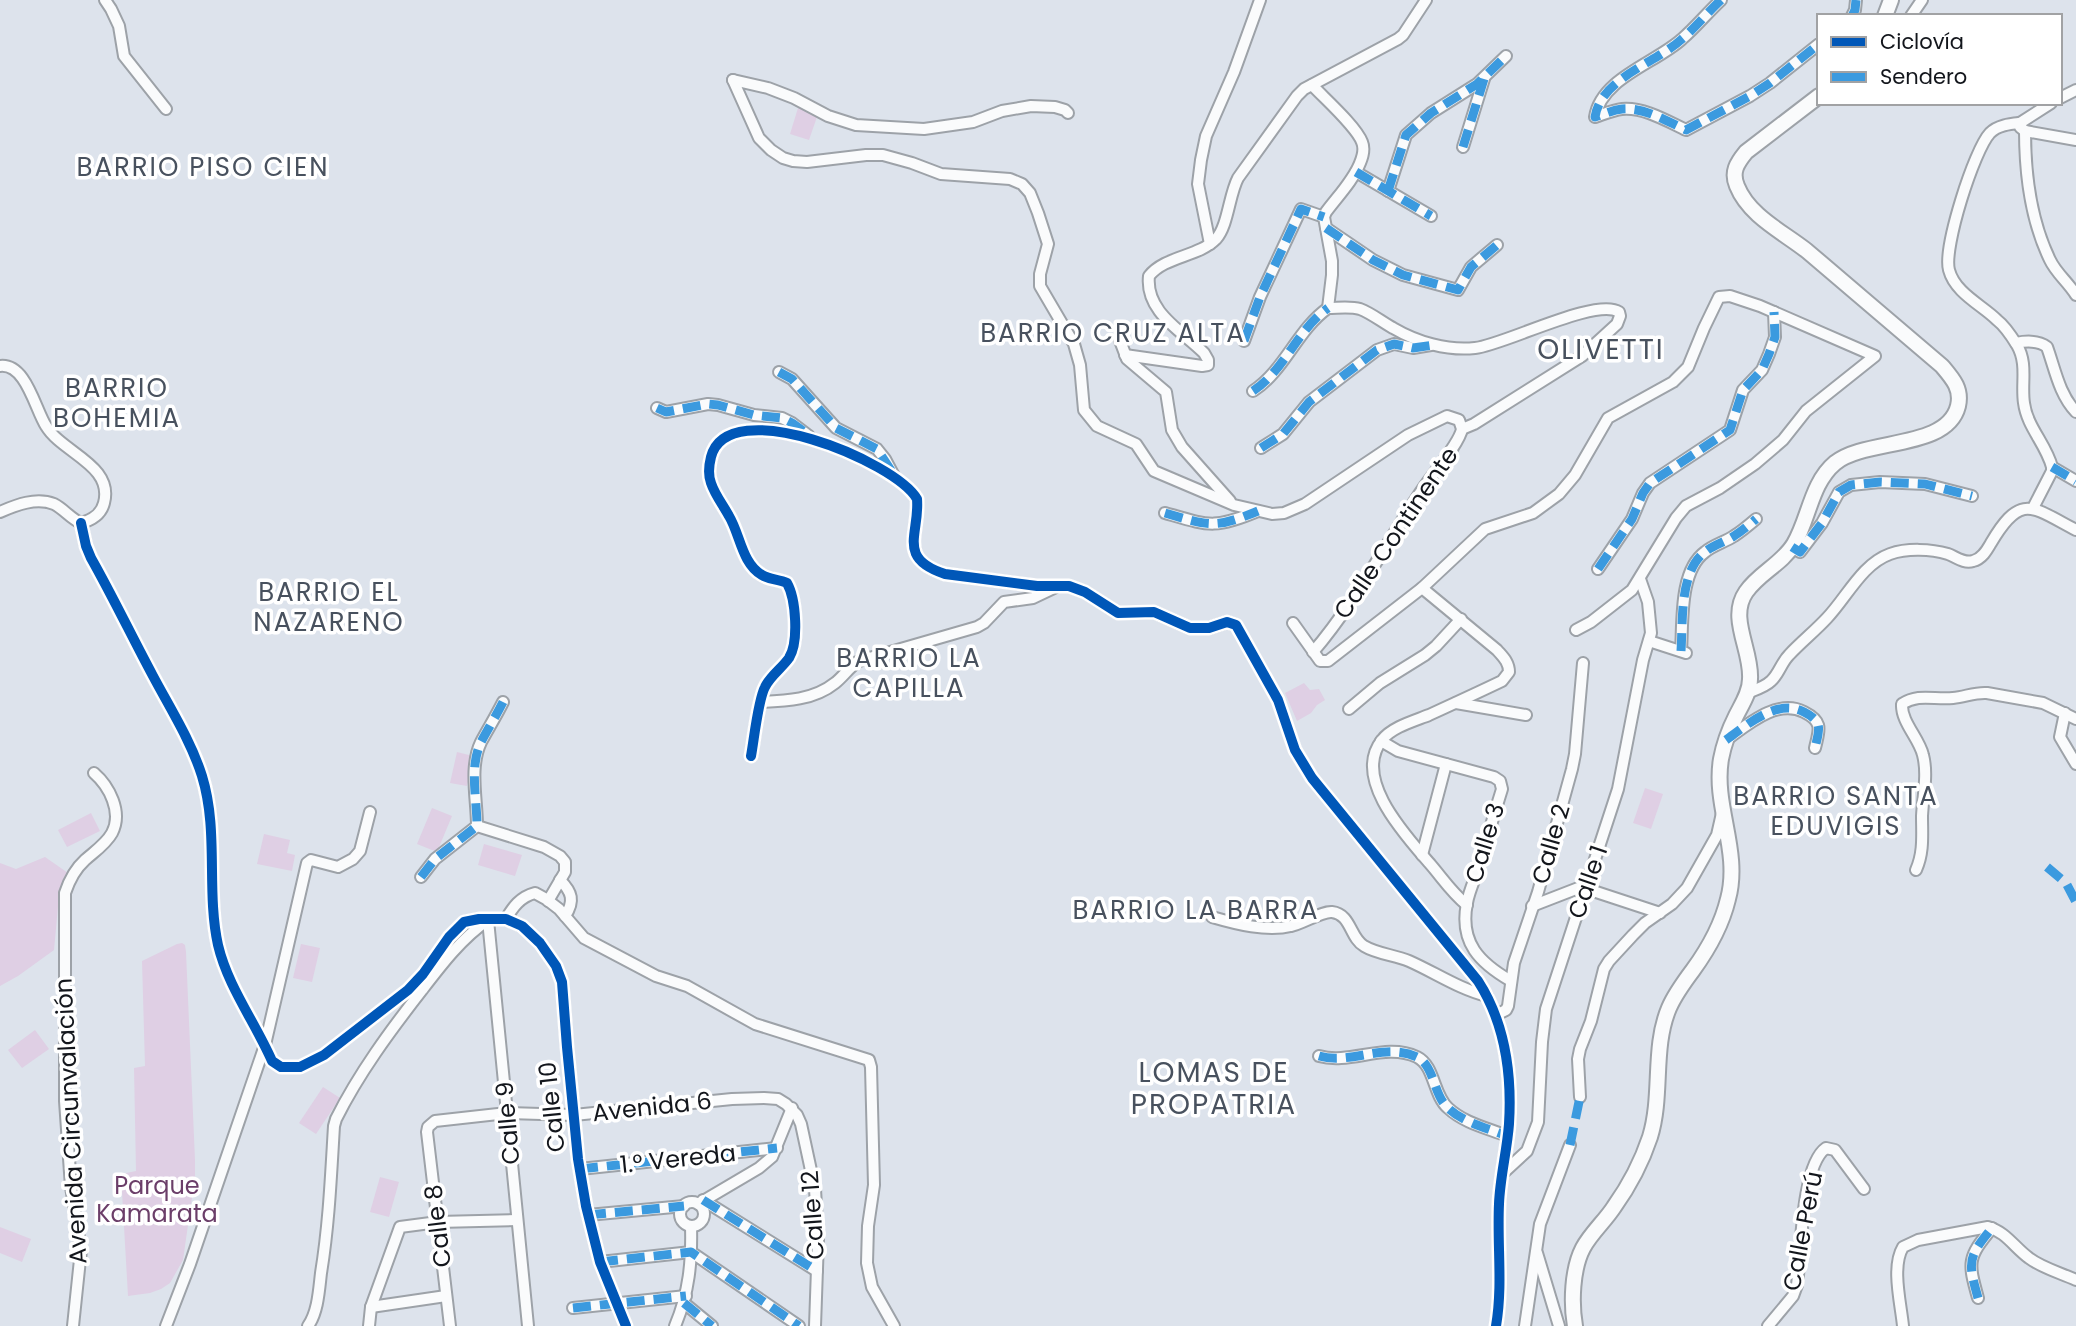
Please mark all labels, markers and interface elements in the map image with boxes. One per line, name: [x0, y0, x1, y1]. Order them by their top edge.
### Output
legend: [1817, 14, 2062, 105]
text: Ciclovía: [1880, 27, 1964, 56]
text: Sendero: [1880, 62, 1967, 91]
district label: BARRIO PISO CIEN: [76, 149, 330, 185]
district label: BARRIO CRUZ ALTA: [980, 315, 1246, 351]
district label: OLIVETTI: [1537, 330, 1665, 369]
district label: BARRIO BOHEMIA: [53, 370, 181, 436]
street label: Calle Continente: [1326, 440, 1465, 625]
district label: BARRIO EL NAZARENO: [253, 574, 405, 640]
district label: BARRIO LA CAPILLA: [836, 640, 982, 706]
district label: BARRIO SANTA EDUVIGIS: [1733, 778, 1939, 844]
street label: Calle 3: [1457, 799, 1512, 887]
street label: Calle 2: [1523, 800, 1578, 888]
street label: Calle 1: [1560, 841, 1615, 923]
district label: BARRIO LA BARRA: [1072, 892, 1320, 928]
street label: Avenida Circunvalación: [47, 977, 94, 1265]
district label: LOMAS DE PROPATRIA: [1131, 1053, 1297, 1124]
street label: Calle 10: [530, 1060, 573, 1154]
street label: Calle 9: [487, 1080, 528, 1166]
street label: Avenida 6: [591, 1084, 713, 1129]
street label: 1.° Vereda: [618, 1136, 738, 1181]
street label: Calle Perú: [1775, 1168, 1830, 1293]
park label: Parque Kamarata: [96, 1169, 218, 1230]
street label: Calle 12: [793, 1169, 832, 1261]
street label: Calle 8: [416, 1183, 459, 1269]

